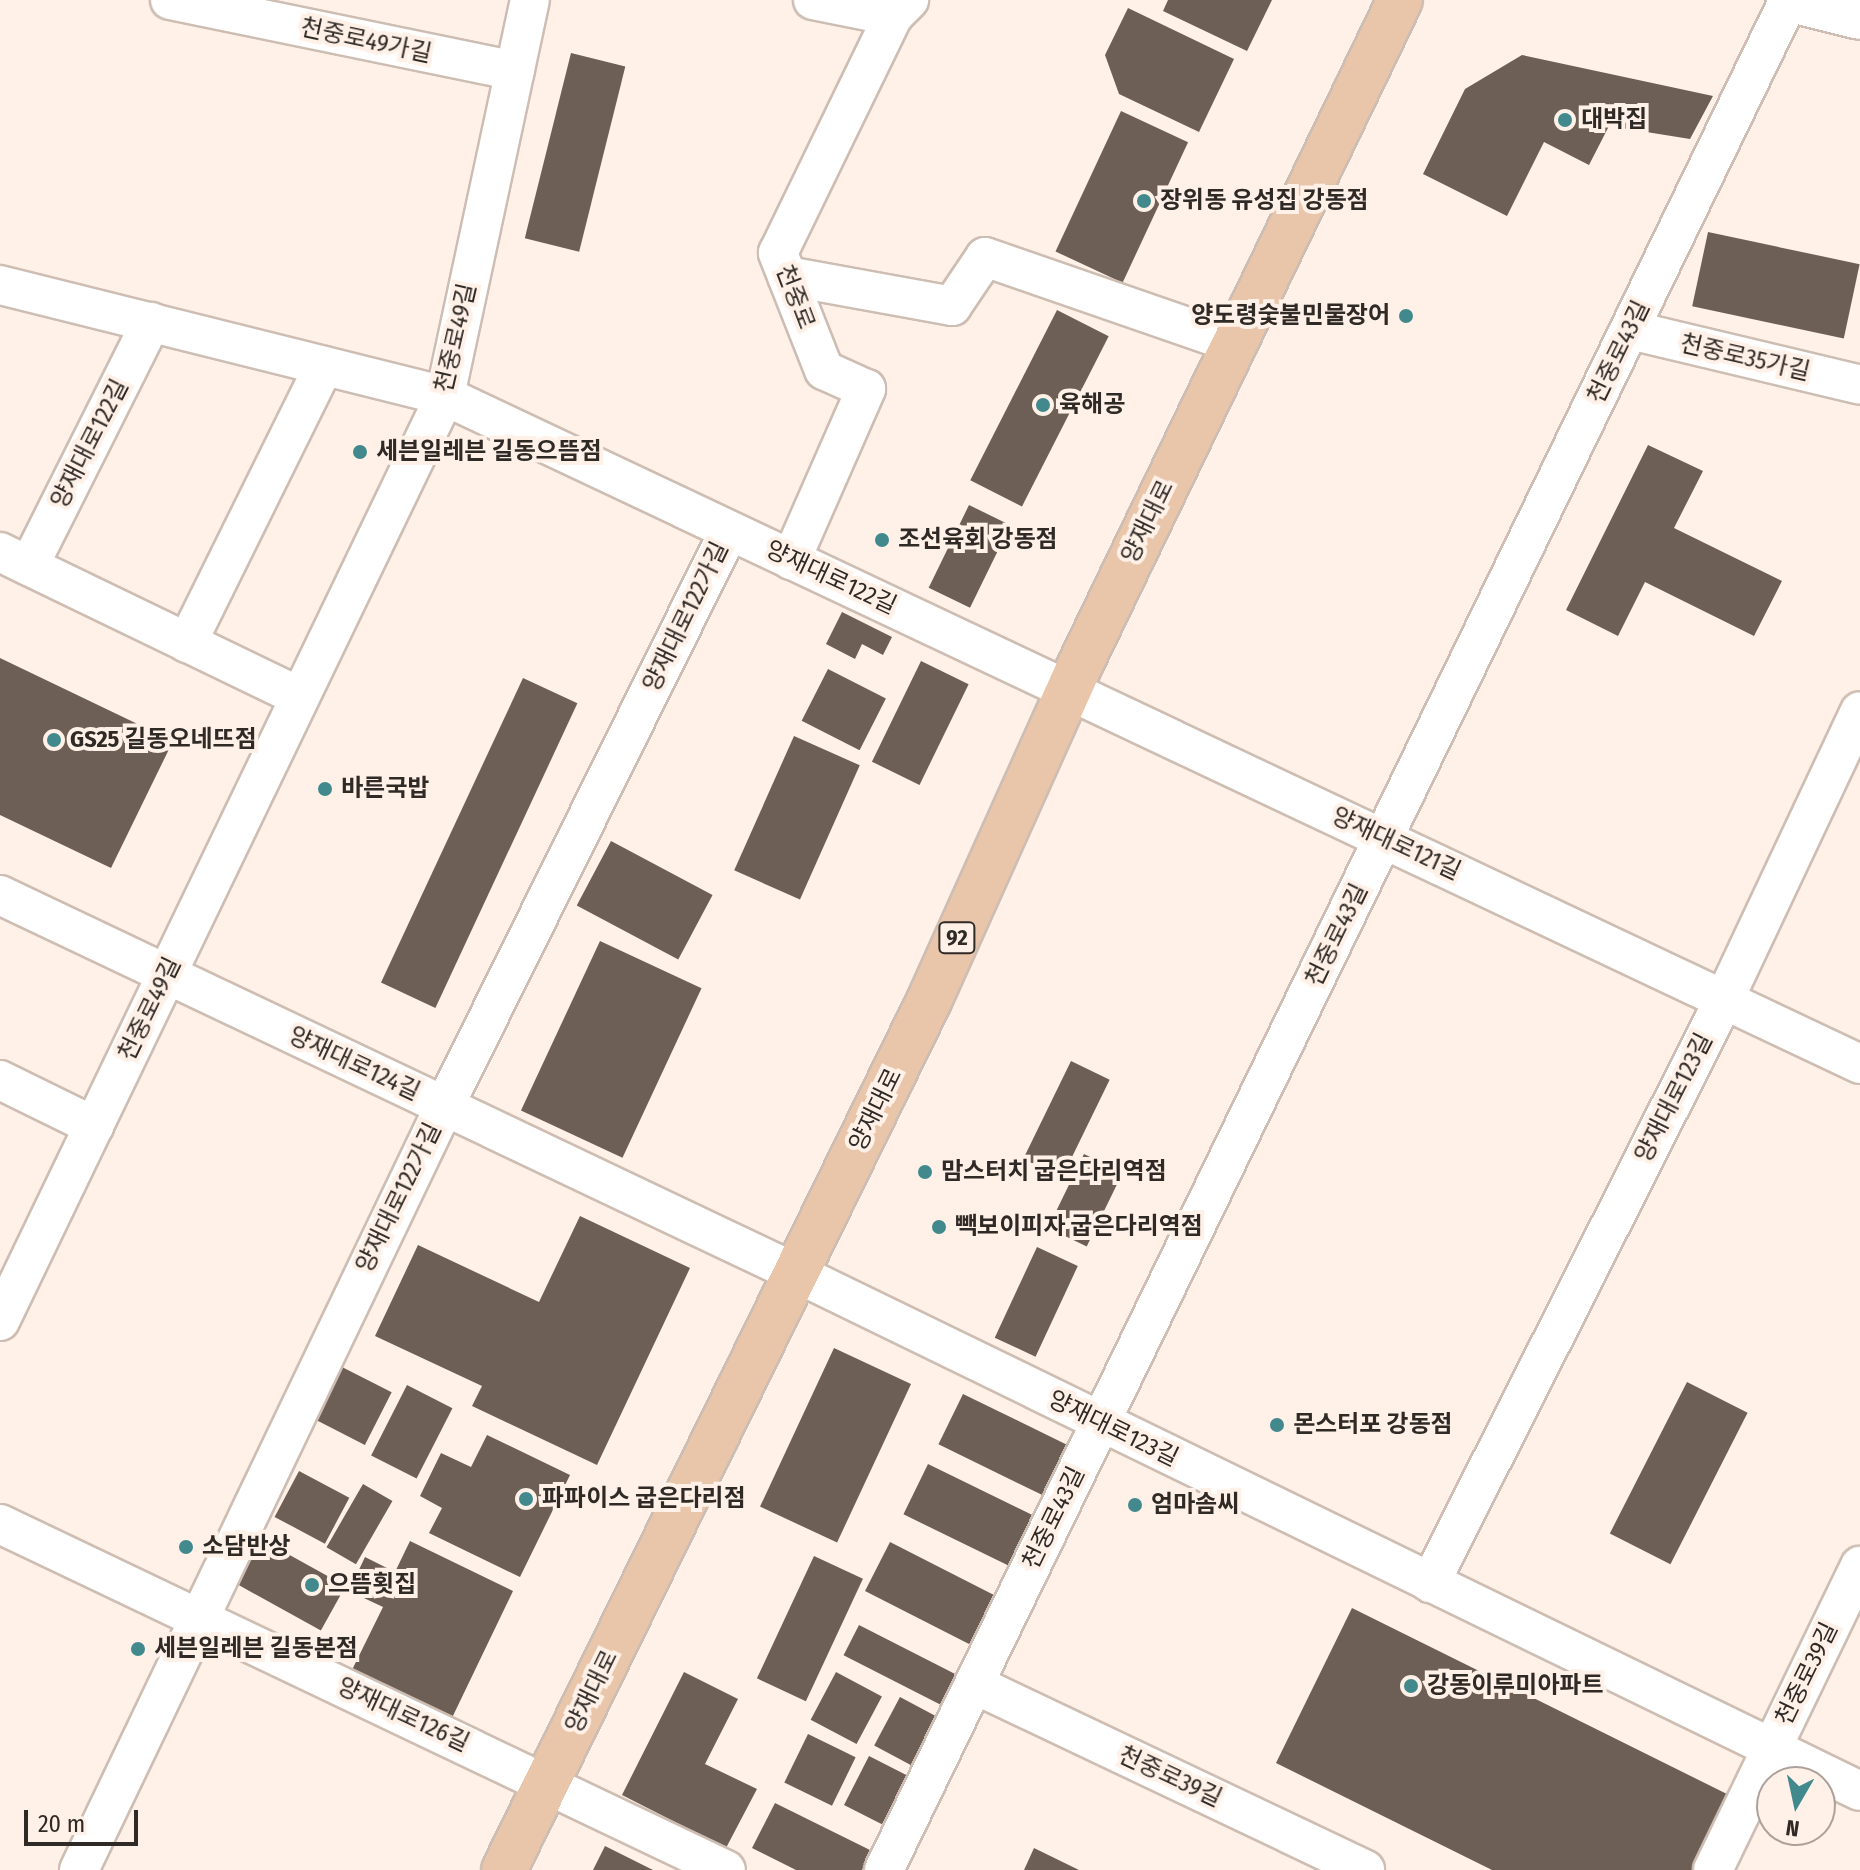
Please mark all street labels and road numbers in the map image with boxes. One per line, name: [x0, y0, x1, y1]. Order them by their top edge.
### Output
street label: 천중로49가길: [298, 13, 434, 69]
street label: 천중로: [770, 261, 820, 333]
street label: 천중로49길: [429, 281, 483, 395]
street label: 천중로43길: [1582, 296, 1656, 408]
street label: 천중로35가길: [1677, 329, 1813, 387]
street label: 양재대로122길: [45, 375, 135, 513]
street label: 양재대로: [1116, 476, 1180, 568]
street label: 양재대로122길: [761, 535, 901, 621]
street label: 양재대로122가길: [637, 537, 735, 697]
street label: 양재대로121길: [1327, 802, 1465, 886]
street label: 천중로43길: [1300, 879, 1374, 991]
road number: 92: [937, 920, 977, 956]
street label: 천중로49길: [113, 953, 187, 1065]
street label: 양재대로124길: [284, 1021, 424, 1107]
street label: 양재대로123길: [1629, 1029, 1719, 1167]
street label: 양재대로: [844, 1064, 908, 1156]
street label: 양재대로122가길: [350, 1118, 448, 1278]
street label: 양재대로123길: [1043, 1385, 1183, 1473]
street label: 천중로43길: [1017, 1462, 1091, 1574]
street label: 천중로39길: [1770, 1618, 1844, 1730]
street label: 양재대로: [560, 1646, 624, 1738]
street label: 양재대로126길: [332, 1672, 474, 1758]
street label: 천중로39길: [1114, 1741, 1226, 1813]

